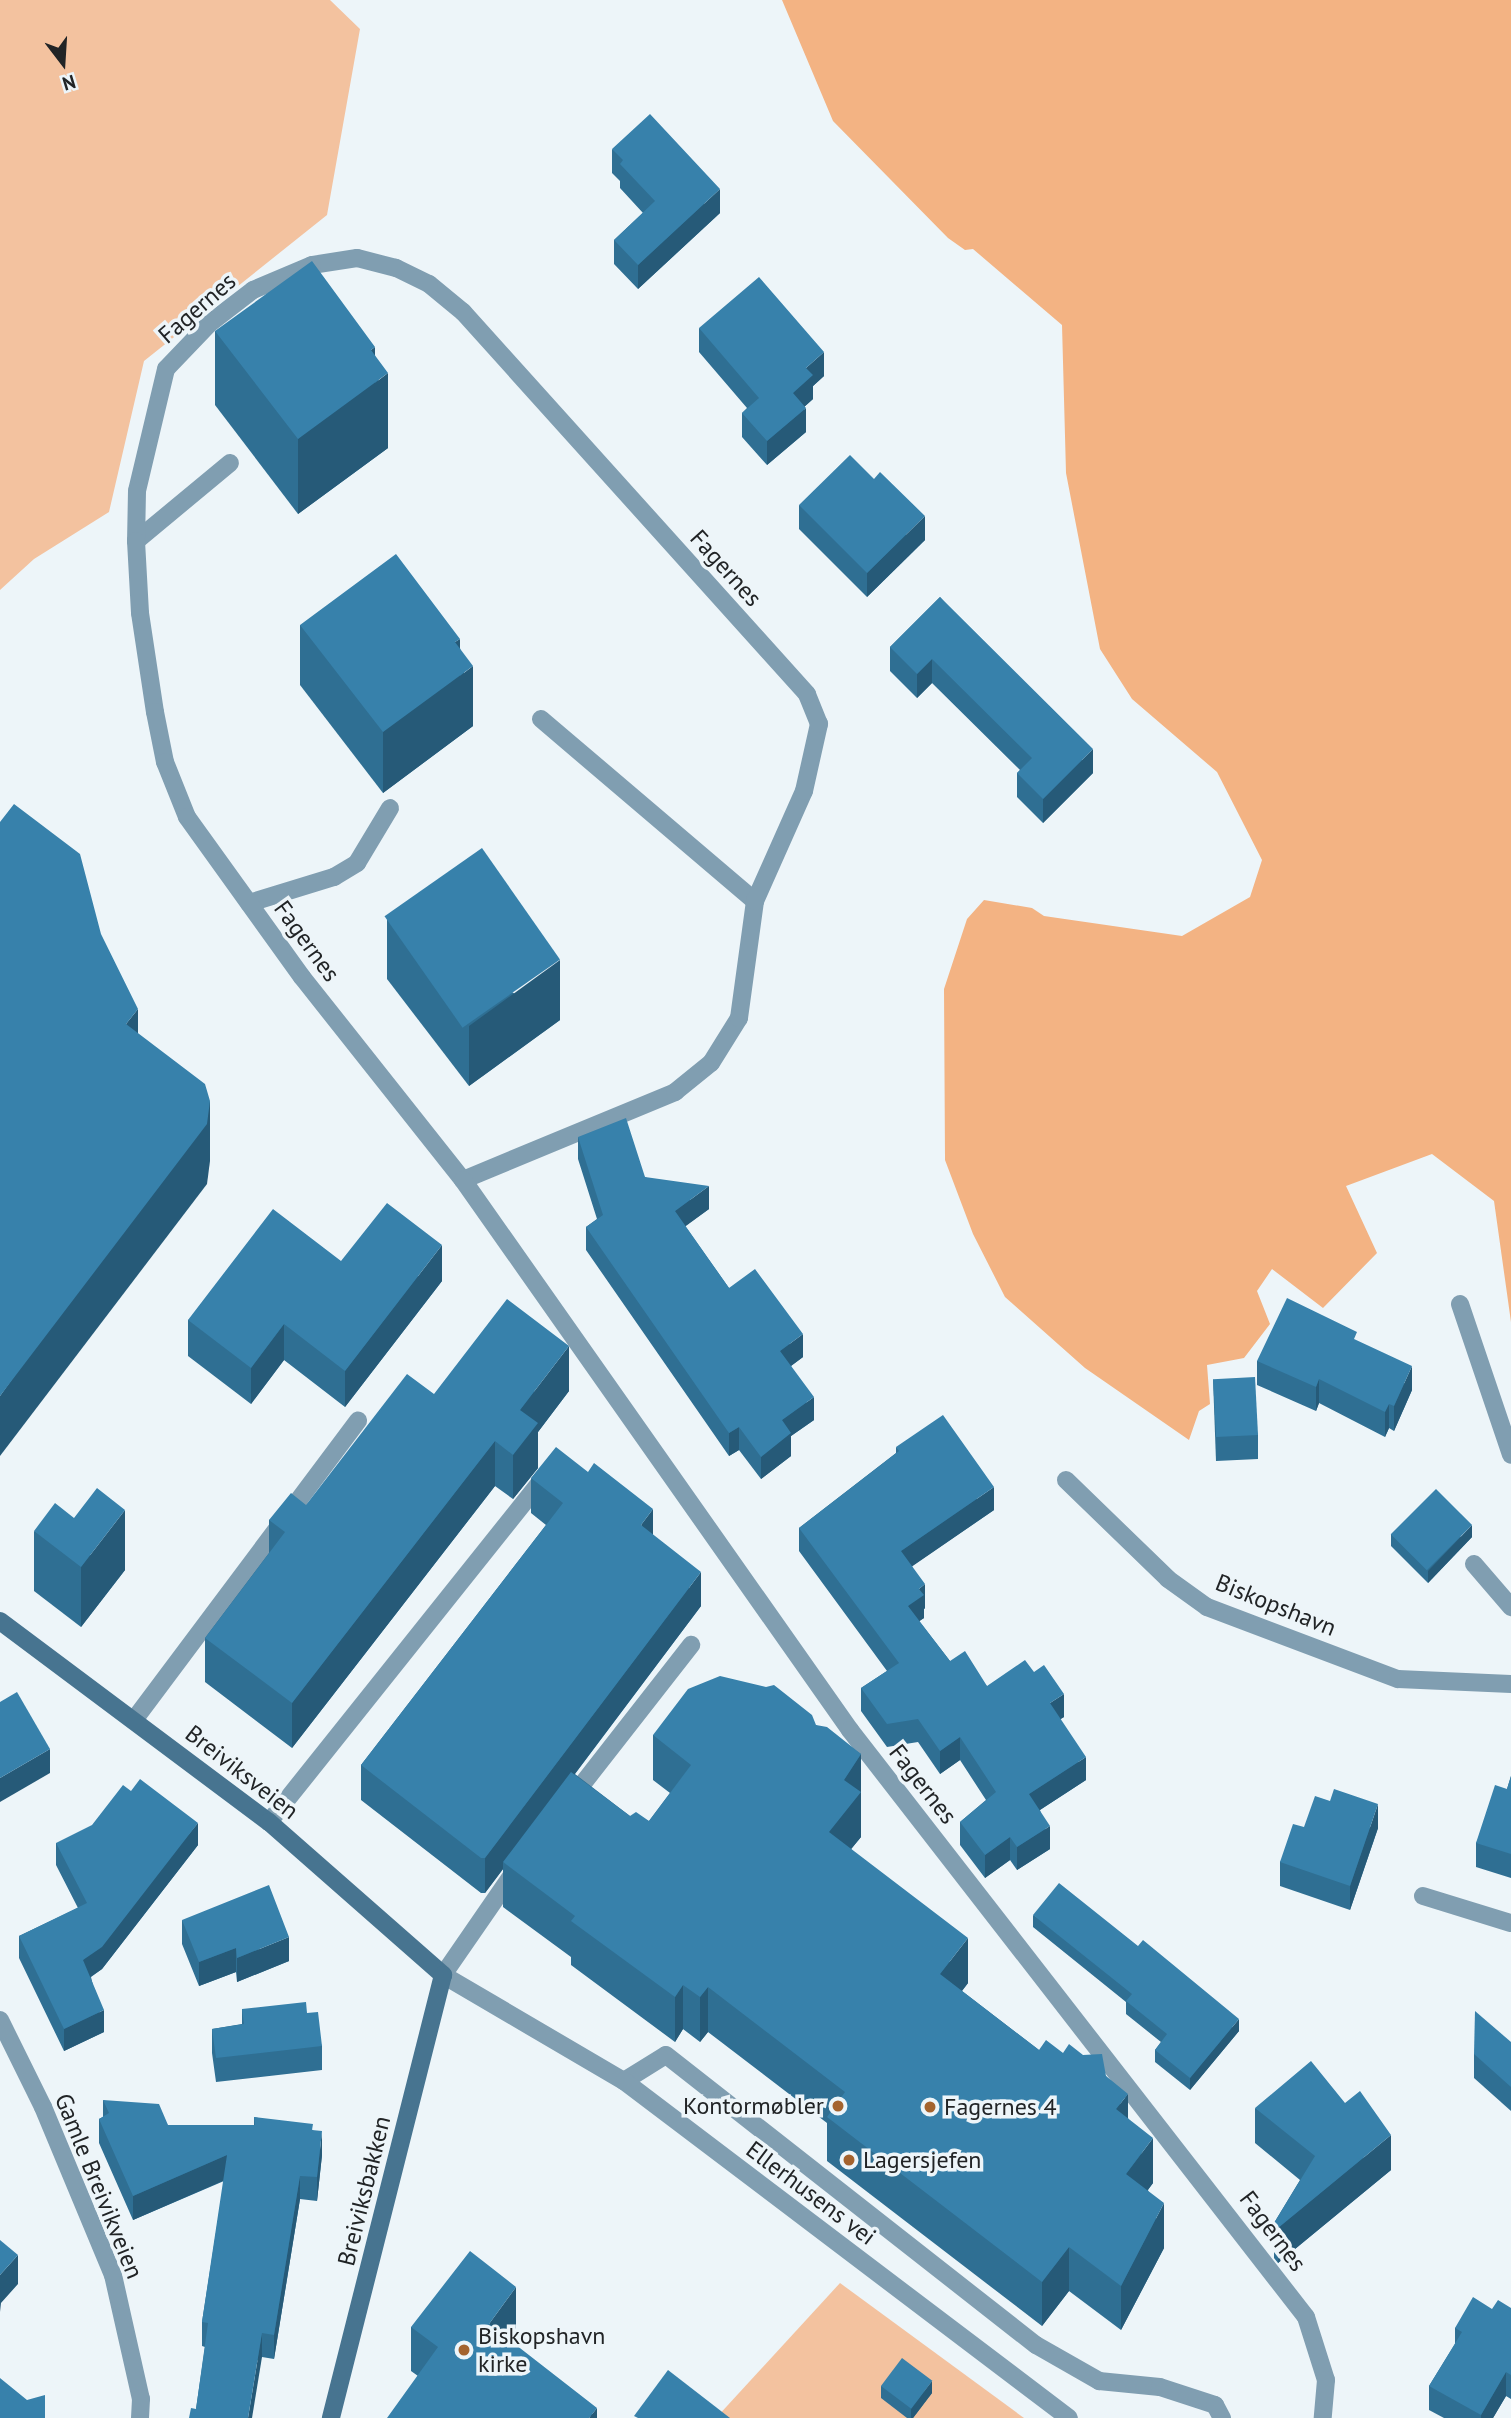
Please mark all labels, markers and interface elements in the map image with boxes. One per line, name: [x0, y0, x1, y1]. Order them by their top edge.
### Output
north arrow: [28, 28, 98, 98]
text: N: [60, 70, 79, 96]
street label: Fagernes: [152, 267, 242, 349]
street label: Fagernes: [684, 524, 768, 612]
street label: Fagernes: [268, 895, 346, 987]
street label: Biskopshavn: [1212, 1568, 1340, 1642]
street label: Breiviksveien: [180, 1719, 304, 1825]
street label: Fagernes: [883, 1739, 963, 1829]
street label: Gamle Breivikveien: [49, 2089, 149, 2283]
place label: Kontormøbler: [683, 2092, 824, 2120]
place label: Fagernes 4: [944, 2093, 1056, 2121]
marker: Kontormøbler: [830, 2098, 846, 2114]
marker: Fagernes 4: [922, 2099, 938, 2115]
street label: Breiviksbakken: [331, 2113, 397, 2269]
street label: Ellerhusens vei: [740, 2135, 882, 2251]
place label: Lagersjefen: [863, 2146, 981, 2174]
marker: Lagersjefen: [841, 2152, 857, 2168]
street label: Fagernes: [1234, 2185, 1312, 2277]
place label: Biskopshavn kirke: [478, 2322, 605, 2378]
marker: Biskopshavn kirke: [456, 2342, 472, 2358]

